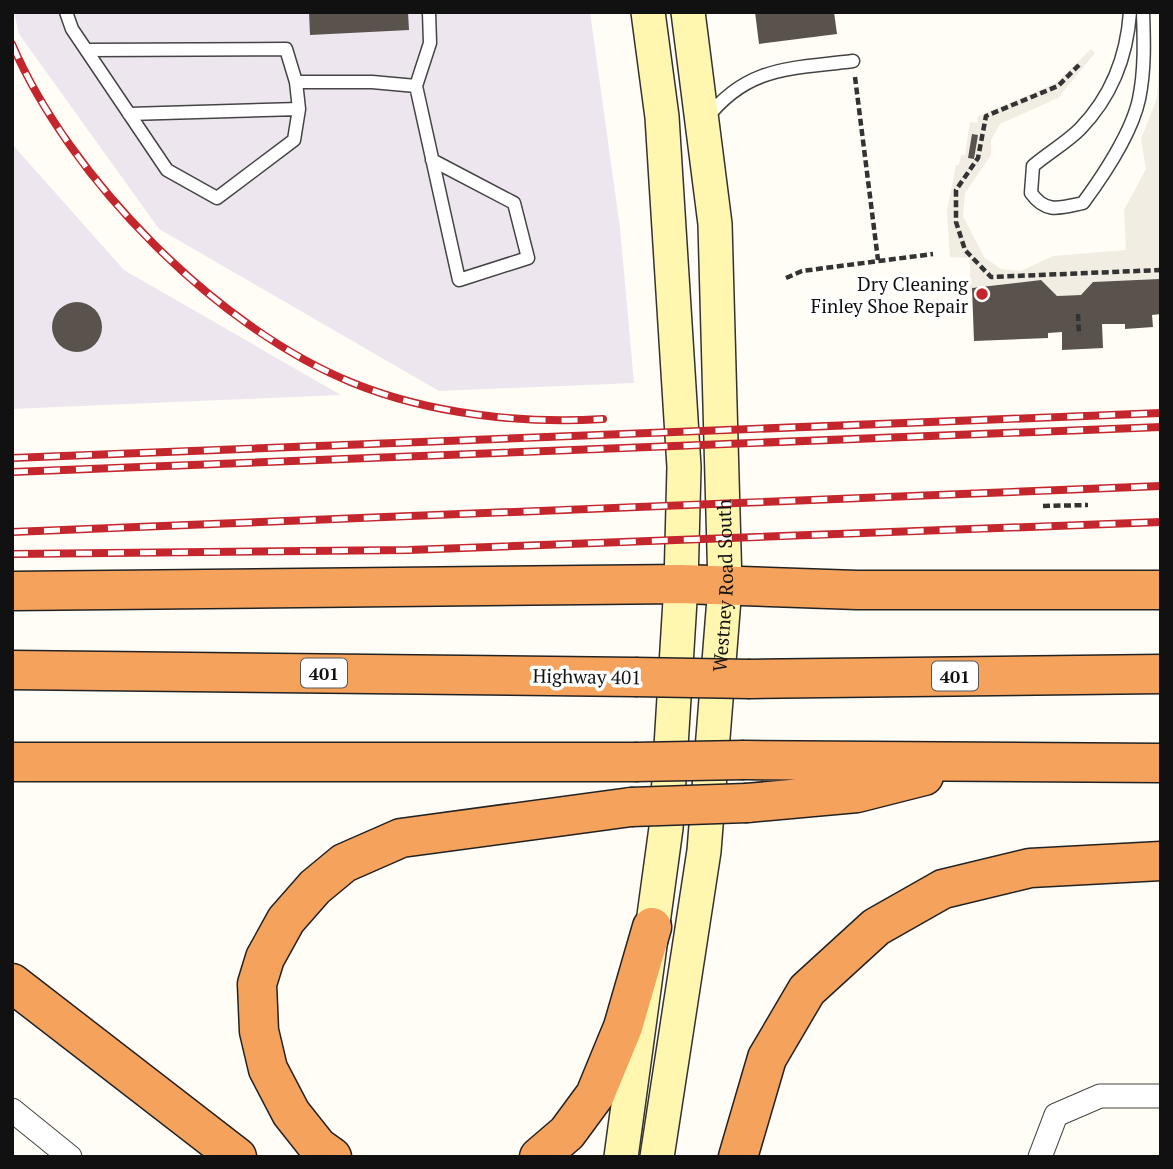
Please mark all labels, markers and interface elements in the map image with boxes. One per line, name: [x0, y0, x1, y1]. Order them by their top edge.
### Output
place label: Dry Cleaning Finley Shoe Repair: [811, 271, 969, 318]
marker: Dry Cleaning Finley Shoe Repair: [974, 286, 990, 302]
street label: Westney Road South: [706, 499, 738, 673]
road number: 401: [301, 658, 347, 688]
road number: 401: [932, 662, 978, 690]
street label: Highway 401: [532, 663, 642, 689]

